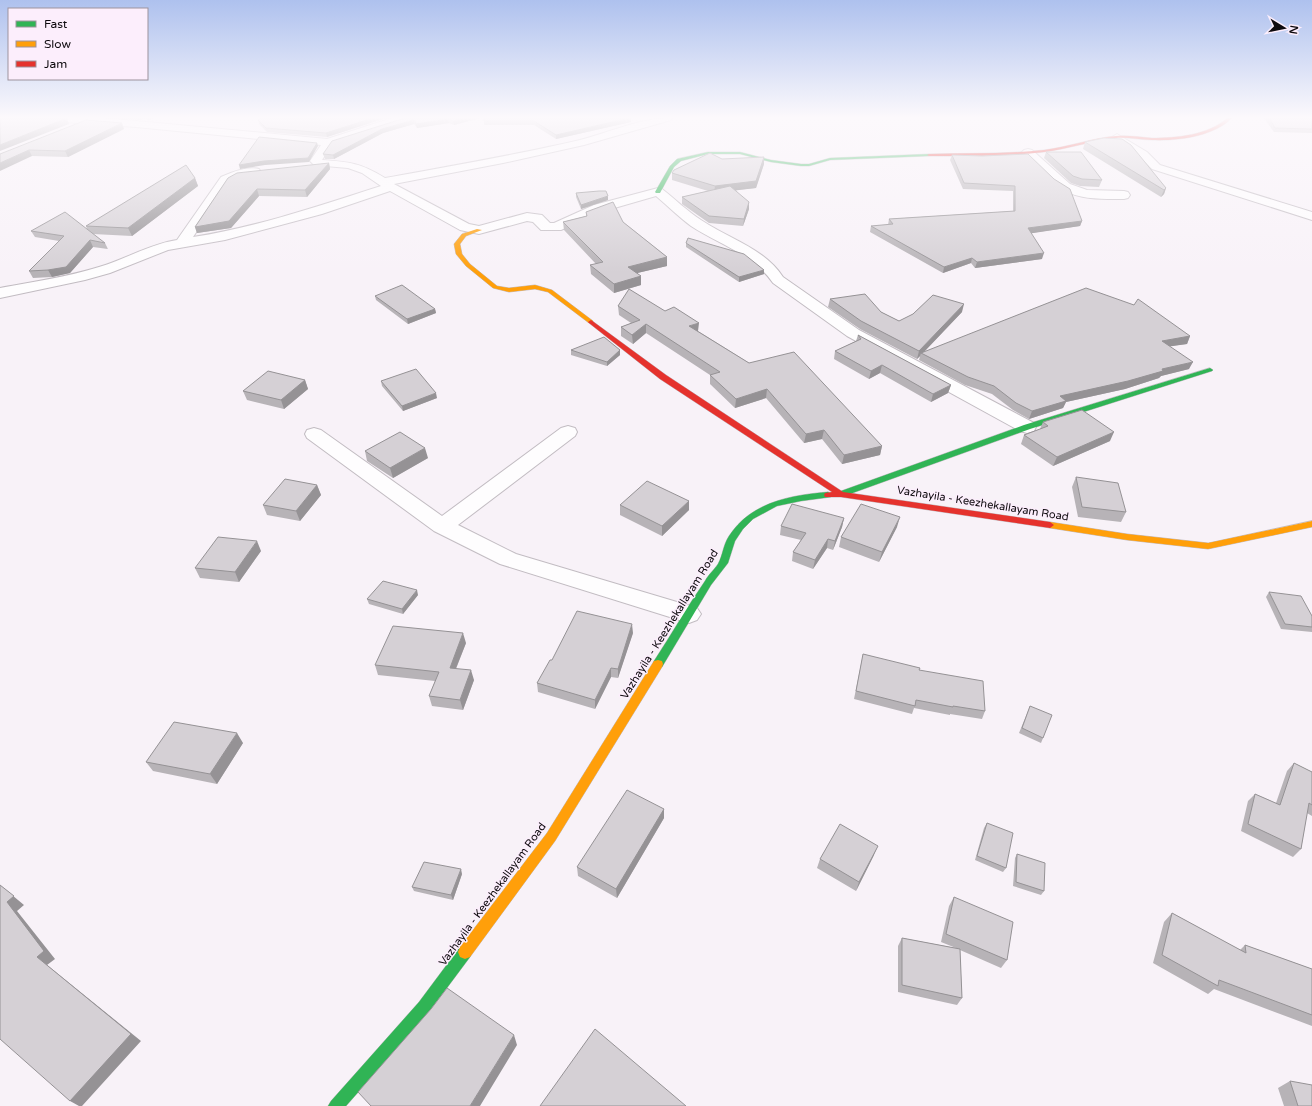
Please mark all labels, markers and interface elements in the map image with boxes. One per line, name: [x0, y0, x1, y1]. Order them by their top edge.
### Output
legend: [8, 8, 148, 80]
north arrow: [1264, 8, 1304, 48]
text: Fast: [44, 17, 68, 31]
text: N: [1286, 24, 1301, 35]
text: Slow: [44, 37, 71, 51]
text: Jam: [44, 57, 67, 71]
street label: Vazhayila - Keezhekallayam Road: [896, 483, 1070, 524]
street label: Vazhayila - Keezhekallayam Road: [618, 547, 721, 701]
street label: Vazhayila - Keezhekallayam Road: [436, 820, 549, 968]

